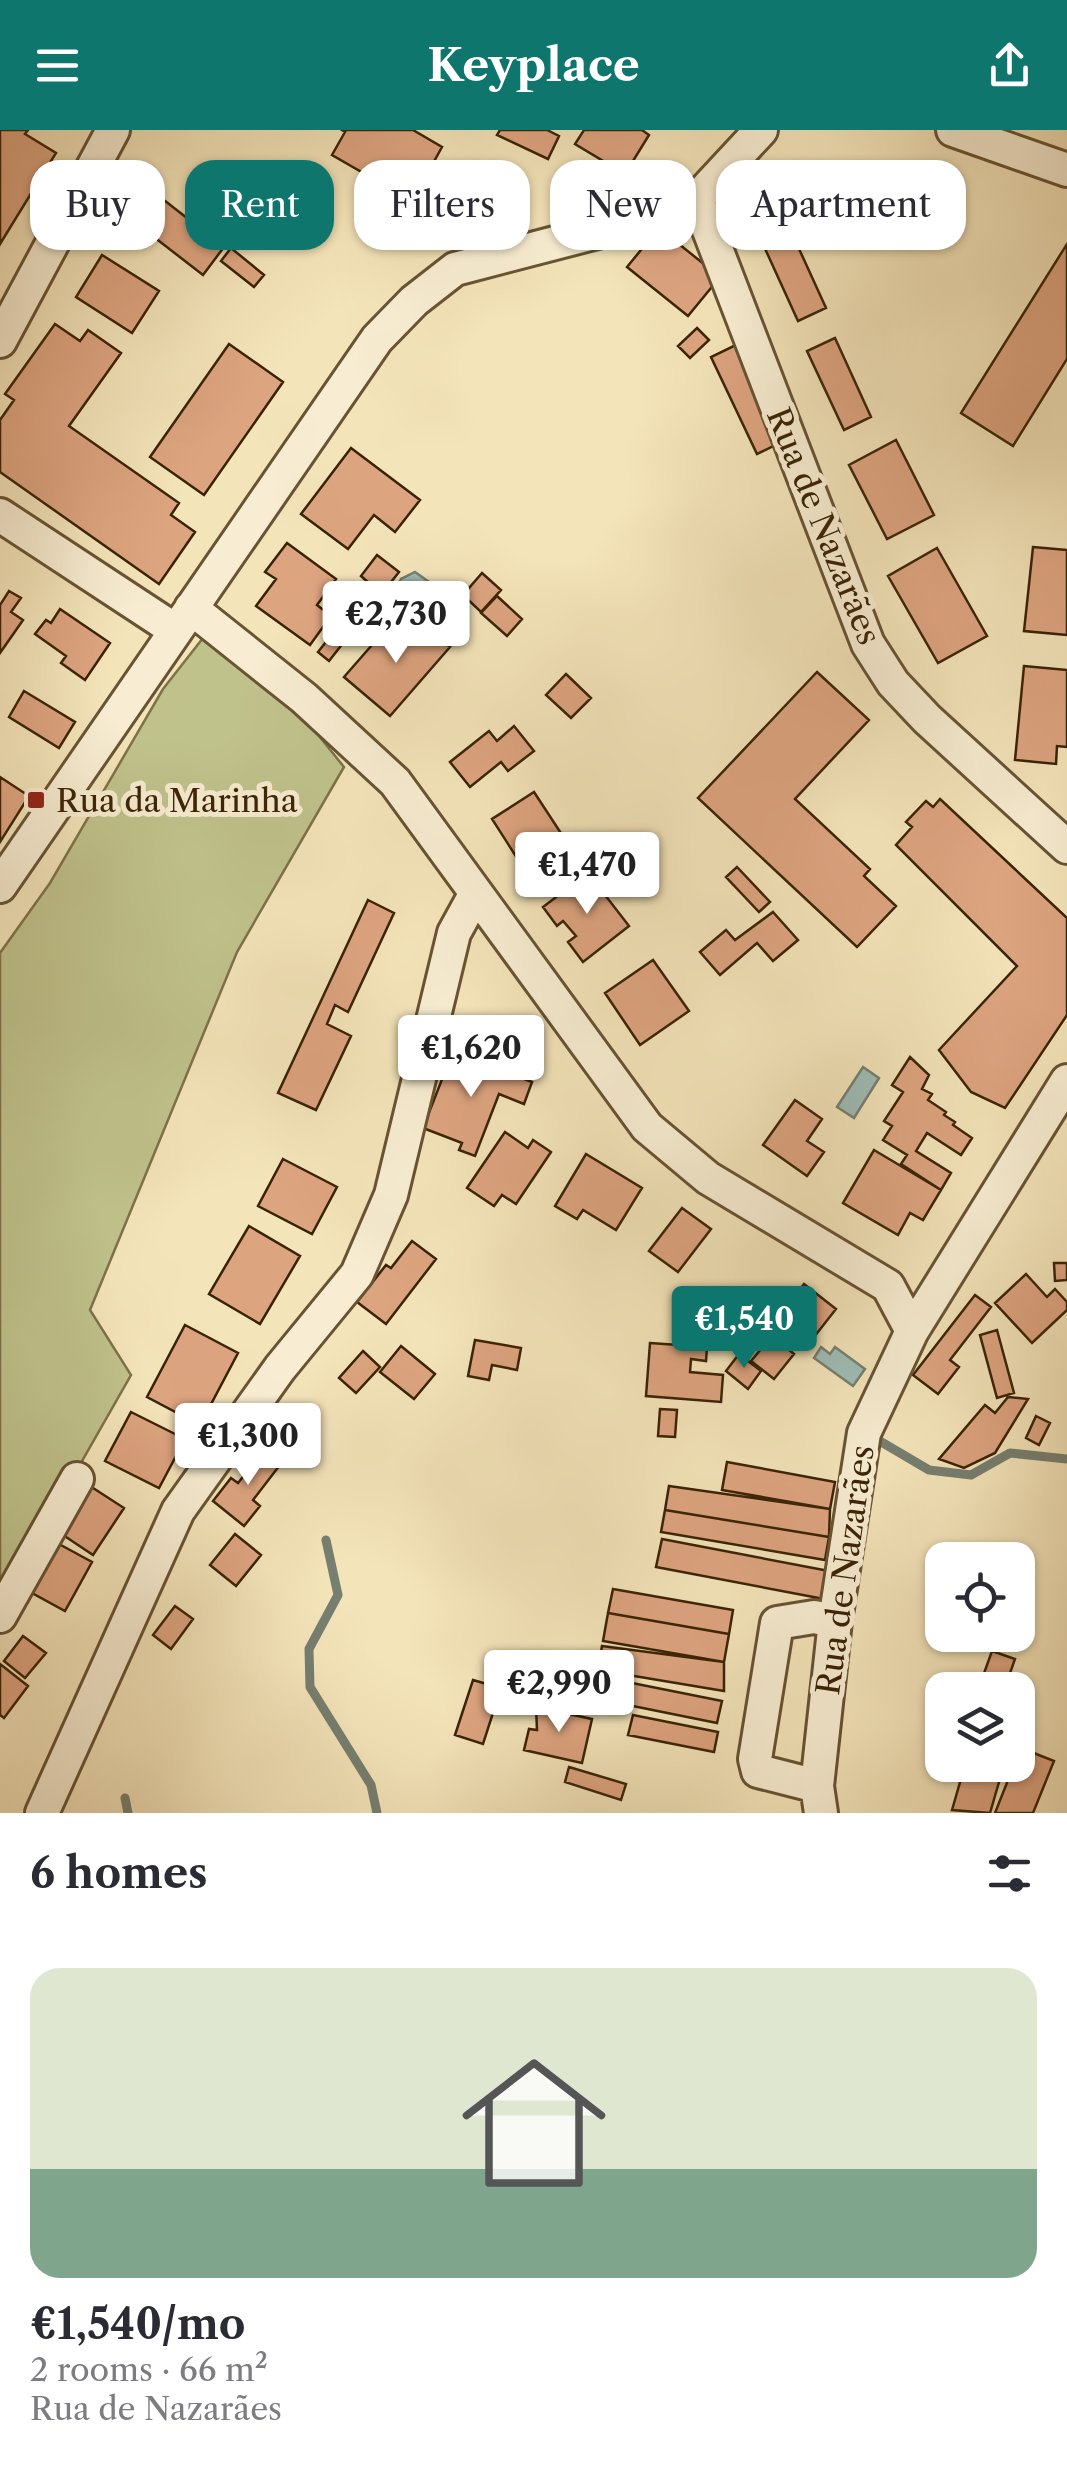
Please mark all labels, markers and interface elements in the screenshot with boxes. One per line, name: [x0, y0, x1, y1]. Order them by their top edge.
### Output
text: Keyplace: [427, 37, 640, 93]
icon: menu: [30, 38, 85, 93]
icon: share: [982, 38, 1037, 93]
chip: Buy: [30, 160, 165, 250]
chip: Rent: [185, 160, 334, 250]
chip: Filters: [354, 160, 530, 250]
chip: New: [550, 160, 696, 250]
chip: Apartment: [716, 160, 966, 250]
street label: Rua de Nazarães: [759, 402, 889, 650]
pin: €2,730: [315, 581, 477, 666]
text: €2,730: [345, 594, 447, 633]
place label: Rua da Marinha: [56, 781, 298, 820]
marker: Rua da Marinha: [25, 789, 47, 811]
pin: €1,470: [506, 832, 668, 917]
text: €1,470: [537, 845, 637, 884]
pin: €1,620: [390, 1015, 552, 1100]
text: €1,620: [420, 1028, 522, 1067]
pin: €1,540: [663, 1286, 825, 1371]
text: €1,540: [694, 1299, 794, 1338]
pin: €1,300: [167, 1403, 329, 1488]
text: €1,300: [197, 1416, 299, 1455]
street label: Rua de Nazarães: [808, 1443, 882, 1697]
map controls: [925, 1542, 1035, 1782]
button: locate: [925, 1542, 1035, 1652]
pin: €2,990: [478, 1650, 640, 1735]
text: €2,990: [506, 1663, 612, 1702]
button: layers: [925, 1672, 1035, 1782]
icon: filters: [982, 1846, 1037, 1901]
text: 6 homes: [30, 1847, 208, 1899]
icon: home: [444, 2033, 624, 2213]
text: €1,540/mo: [30, 2298, 246, 2350]
text: 2 rooms · 66 m²: [30, 2350, 268, 2389]
text: Rua de Nazarães: [30, 2389, 282, 2428]

